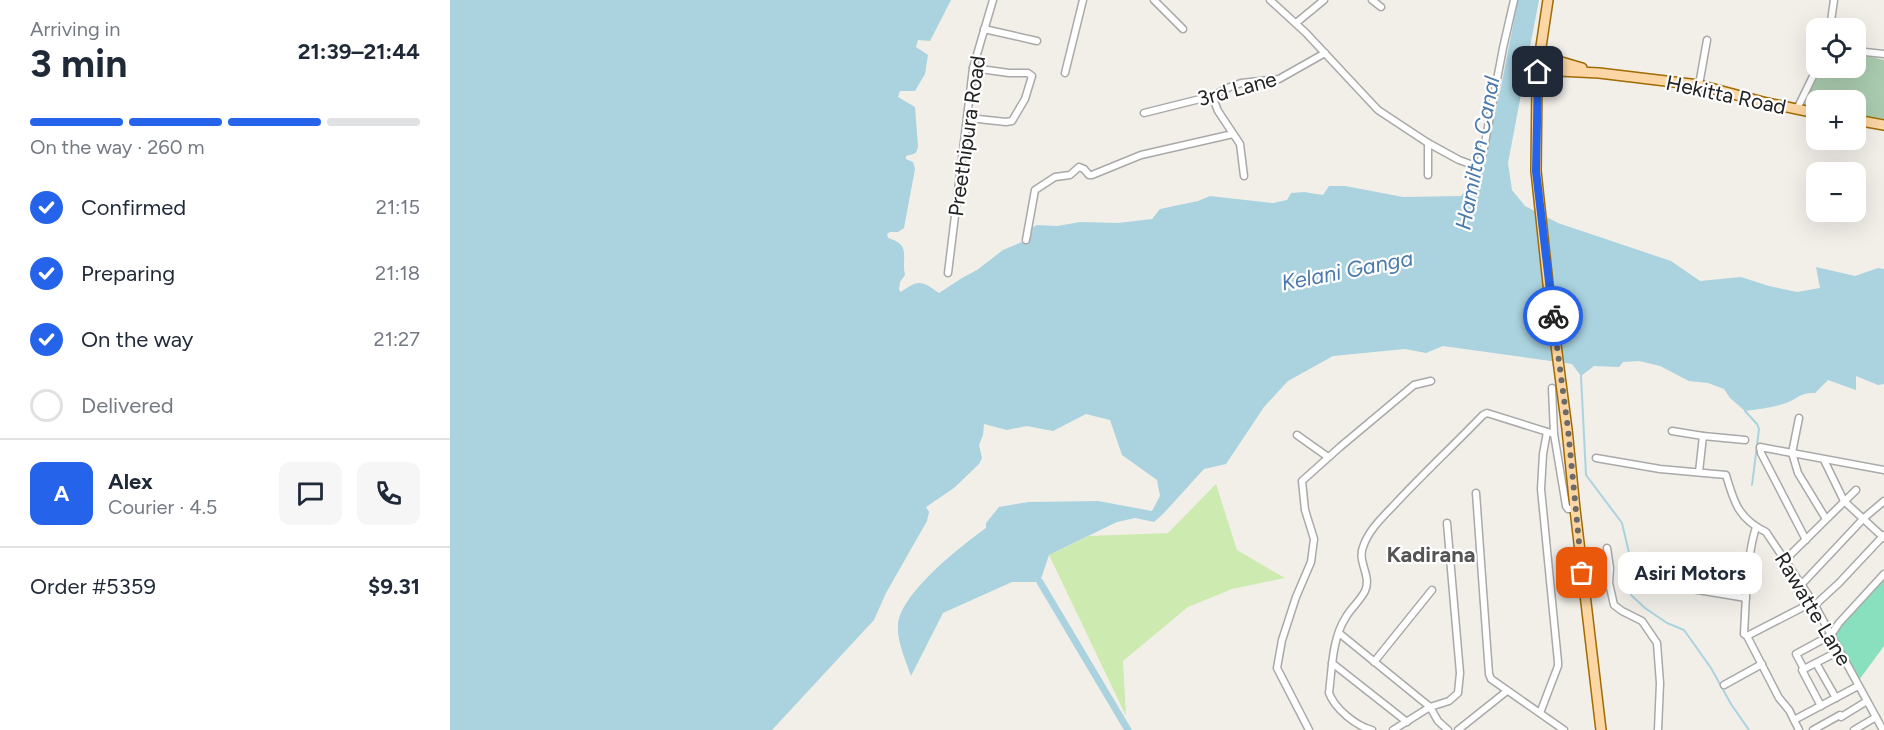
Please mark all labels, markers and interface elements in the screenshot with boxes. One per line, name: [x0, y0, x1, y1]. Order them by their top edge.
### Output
text: Arriving in: [30, 17, 120, 41]
map controls: [1806, 18, 1866, 222]
button: locate: [1806, 18, 1866, 78]
text: 21:39–21:44: [298, 38, 420, 65]
text: 3 min: [30, 40, 127, 87]
pin: [1512, 46, 1563, 97]
street label: Preethipura Road: [943, 54, 990, 218]
icon: home: [1521, 55, 1554, 88]
street label: 3rd Lane: [1195, 66, 1279, 111]
street label: Hekitta Road: [1664, 70, 1789, 119]
water label: Hamilton Canal: [1449, 74, 1506, 232]
button: +: [1806, 90, 1866, 150]
text: On the way · 260 m: [30, 135, 204, 159]
button: −: [1806, 162, 1866, 222]
icon: check: [30, 191, 63, 224]
text: Confirmed: [81, 194, 186, 221]
text: 21:15: [376, 195, 420, 219]
water label: Kelani Ganga: [1279, 244, 1415, 296]
icon: check: [30, 257, 63, 290]
text: Preparing: [81, 260, 175, 287]
text: 21:18: [375, 261, 420, 285]
courier: [1523, 286, 1583, 346]
icon: bike: [1537, 300, 1570, 333]
icon: check: [30, 323, 63, 356]
text: On the way: [81, 326, 193, 353]
text: 21:27: [374, 327, 420, 351]
text: Delivered: [81, 392, 174, 419]
button: chat: [279, 462, 342, 525]
button: phone: [357, 462, 420, 525]
text: Alex: [108, 468, 153, 495]
text: A: [54, 480, 69, 507]
text: Courier · 4.5: [108, 495, 217, 519]
district label: Kadirana: [1387, 541, 1475, 568]
pin: [1556, 547, 1607, 598]
street label: Rawatte Lane: [1770, 547, 1857, 670]
callout: Asiri Motors: [1618, 552, 1762, 594]
icon: bag: [1565, 556, 1598, 589]
text: Asiri Motors: [1634, 561, 1746, 585]
text: Order #5359: [30, 573, 156, 600]
text: $9.31: [368, 573, 420, 600]

